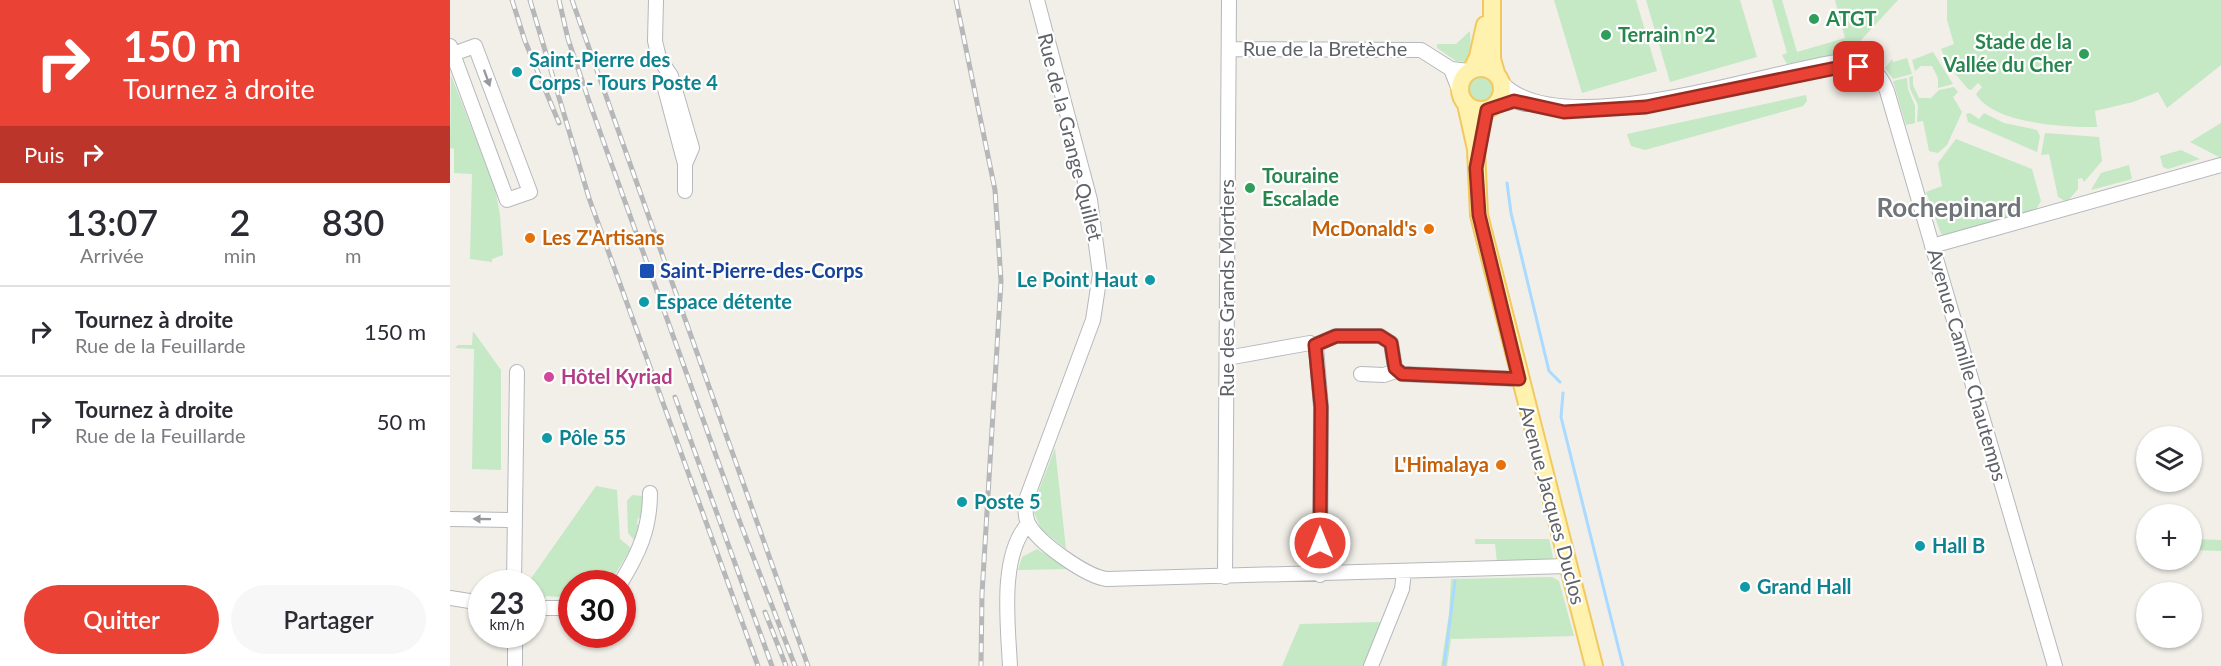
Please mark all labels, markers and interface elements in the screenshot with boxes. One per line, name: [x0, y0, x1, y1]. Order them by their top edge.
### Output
place label: ATGT: [1825, 6, 1877, 30]
marker: ATGT: [1807, 12, 1821, 26]
text: 150 m: [123, 21, 241, 71]
place label: Terrain n°2: [1618, 22, 1716, 46]
icon: right: [24, 24, 102, 102]
marker: Terrain n°2: [1599, 28, 1613, 42]
place label: Stade de la Vallée du Cher: [1942, 29, 2073, 76]
street label: Rue de la Grange Quillet: [1034, 30, 1108, 243]
street label: Rue de la Bretèche: [1243, 36, 1407, 60]
pin: [1833, 41, 1884, 92]
place label: Saint-Pierre des Corps - Tours Poste 4: [529, 47, 718, 94]
marker: Stade de la Vallée du Cher: [2077, 47, 2091, 61]
icon: arrive: [1842, 50, 1875, 83]
marker: Saint-Pierre des Corps - Tours Poste 4: [510, 65, 524, 79]
one-way arrow: [483, 69, 493, 87]
text: Tournez à droite: [123, 72, 315, 105]
icon: right: [76, 138, 109, 171]
text: Puis: [24, 141, 64, 168]
place label: Touraine Escalade: [1262, 163, 1339, 210]
street label: Rue des Grands Mortiers: [1214, 179, 1238, 397]
marker: Touraine Escalade: [1243, 181, 1257, 195]
district label: Rochepinard: [1876, 191, 2022, 223]
text: 13:07: [66, 200, 158, 244]
text: 2: [230, 200, 250, 244]
text: 830: [322, 200, 384, 244]
place label: McDonald's: [1312, 216, 1417, 240]
marker: McDonald's: [1422, 222, 1436, 236]
place label: Les Z'Artisans: [542, 225, 665, 249]
marker: Les Z'Artisans: [523, 231, 537, 245]
text: Arrivée: [80, 243, 144, 267]
text: min: [224, 243, 256, 267]
text: m: [345, 243, 361, 267]
street label: Avenue Camille Chautemps: [1923, 246, 2013, 484]
place label: Saint-Pierre-des-Corps: [660, 258, 864, 282]
marker: Saint-Pierre-des-Corps: [638, 262, 656, 280]
place label: Le Point Haut: [1017, 267, 1139, 291]
marker: Le Point Haut: [1143, 273, 1157, 287]
place label: Espace détente: [656, 289, 792, 313]
marker: Espace détente: [637, 295, 651, 309]
text: Tournez à droite: [75, 306, 233, 333]
icon: right: [24, 315, 57, 348]
text: 150 m: [364, 318, 426, 345]
text: Rue de la Feuillarde: [75, 333, 246, 357]
place label: Hôtel Kyriad: [561, 364, 673, 388]
marker: Hôtel Kyriad: [542, 370, 556, 384]
text: Tournez à droite: [75, 396, 233, 423]
street label: Avenue Jacques Duclos: [1515, 402, 1591, 607]
icon: right: [24, 405, 57, 438]
text: 50 m: [377, 408, 426, 435]
text: Rue de la Feuillarde: [75, 423, 246, 447]
place label: Pôle 55: [559, 425, 626, 449]
map controls: [2136, 426, 2202, 648]
button: layers: [2136, 426, 2202, 492]
marker: Pôle 55: [540, 431, 554, 445]
place label: L'Himalaya: [1394, 452, 1489, 476]
marker: L'Himalaya: [1494, 458, 1508, 472]
place label: Poste 5: [974, 489, 1041, 513]
marker: Poste 5: [955, 495, 969, 509]
button: +: [2136, 504, 2202, 570]
position arrow: [1288, 511, 1352, 575]
one-way arrow: [472, 514, 491, 524]
place label: Hall B: [1932, 533, 1985, 557]
marker: Hall B: [1913, 539, 1927, 553]
speed limit sign: 30: [558, 570, 636, 648]
place label: Grand Hall: [1757, 574, 1852, 598]
marker: Grand Hall: [1738, 580, 1752, 594]
button: −: [2136, 582, 2202, 648]
text: 23: [490, 584, 524, 620]
button: Quitter: [24, 585, 219, 654]
button: Partager: [231, 585, 426, 654]
text: km/h: [489, 615, 525, 633]

